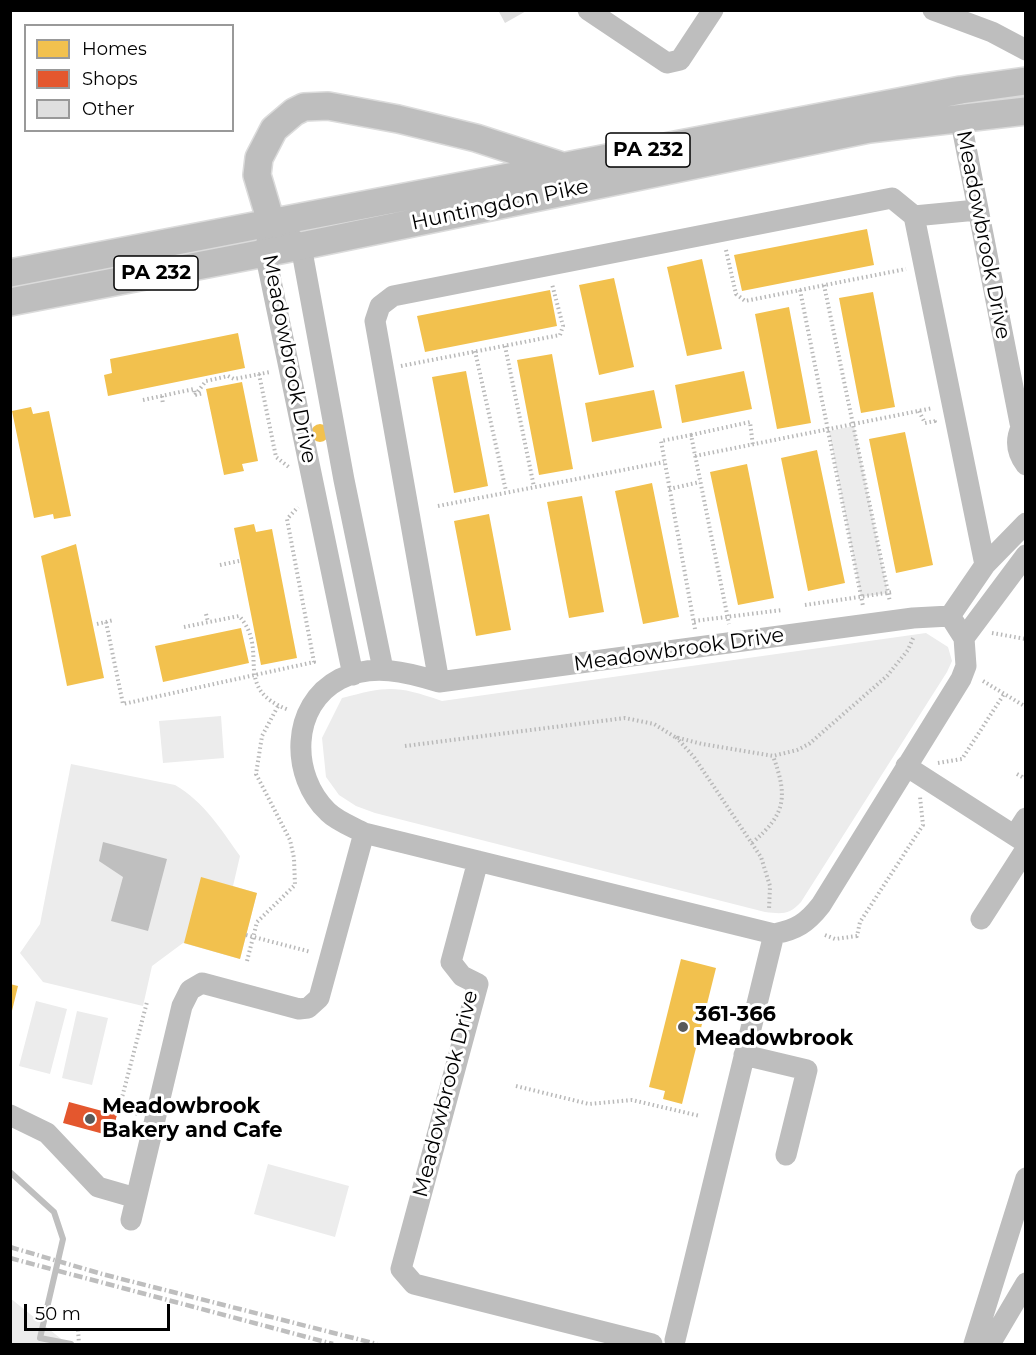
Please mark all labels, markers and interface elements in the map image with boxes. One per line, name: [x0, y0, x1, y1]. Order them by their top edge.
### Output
legend: [24, 24, 234, 132]
text: Homes: [82, 38, 147, 60]
text: Shops: [82, 68, 138, 90]
text: Other: [82, 98, 135, 120]
street label: Meadowbrook Drive: [950, 128, 1016, 342]
road number: PA 232: [606, 133, 690, 167]
street label: Huntingdon Pike: [409, 174, 591, 236]
street label: Meadowbrook Drive: [256, 252, 322, 466]
road number: PA 232: [114, 256, 198, 290]
street label: Meadowbrook Drive: [572, 623, 786, 677]
street label: Meadowbrook Drive: [408, 988, 484, 1200]
place label: 361-366 Meadowbrook: [695, 1002, 853, 1052]
marker: 361-366 Meadowbrook: [676, 1020, 690, 1034]
place label: Meadowbrook Bakery and Cafe: [102, 1094, 282, 1144]
marker: Meadowbrook Bakery and Cafe: [83, 1112, 97, 1126]
scale bar: [27, 1292, 172, 1330]
text: 50 m: [35, 1303, 81, 1325]

